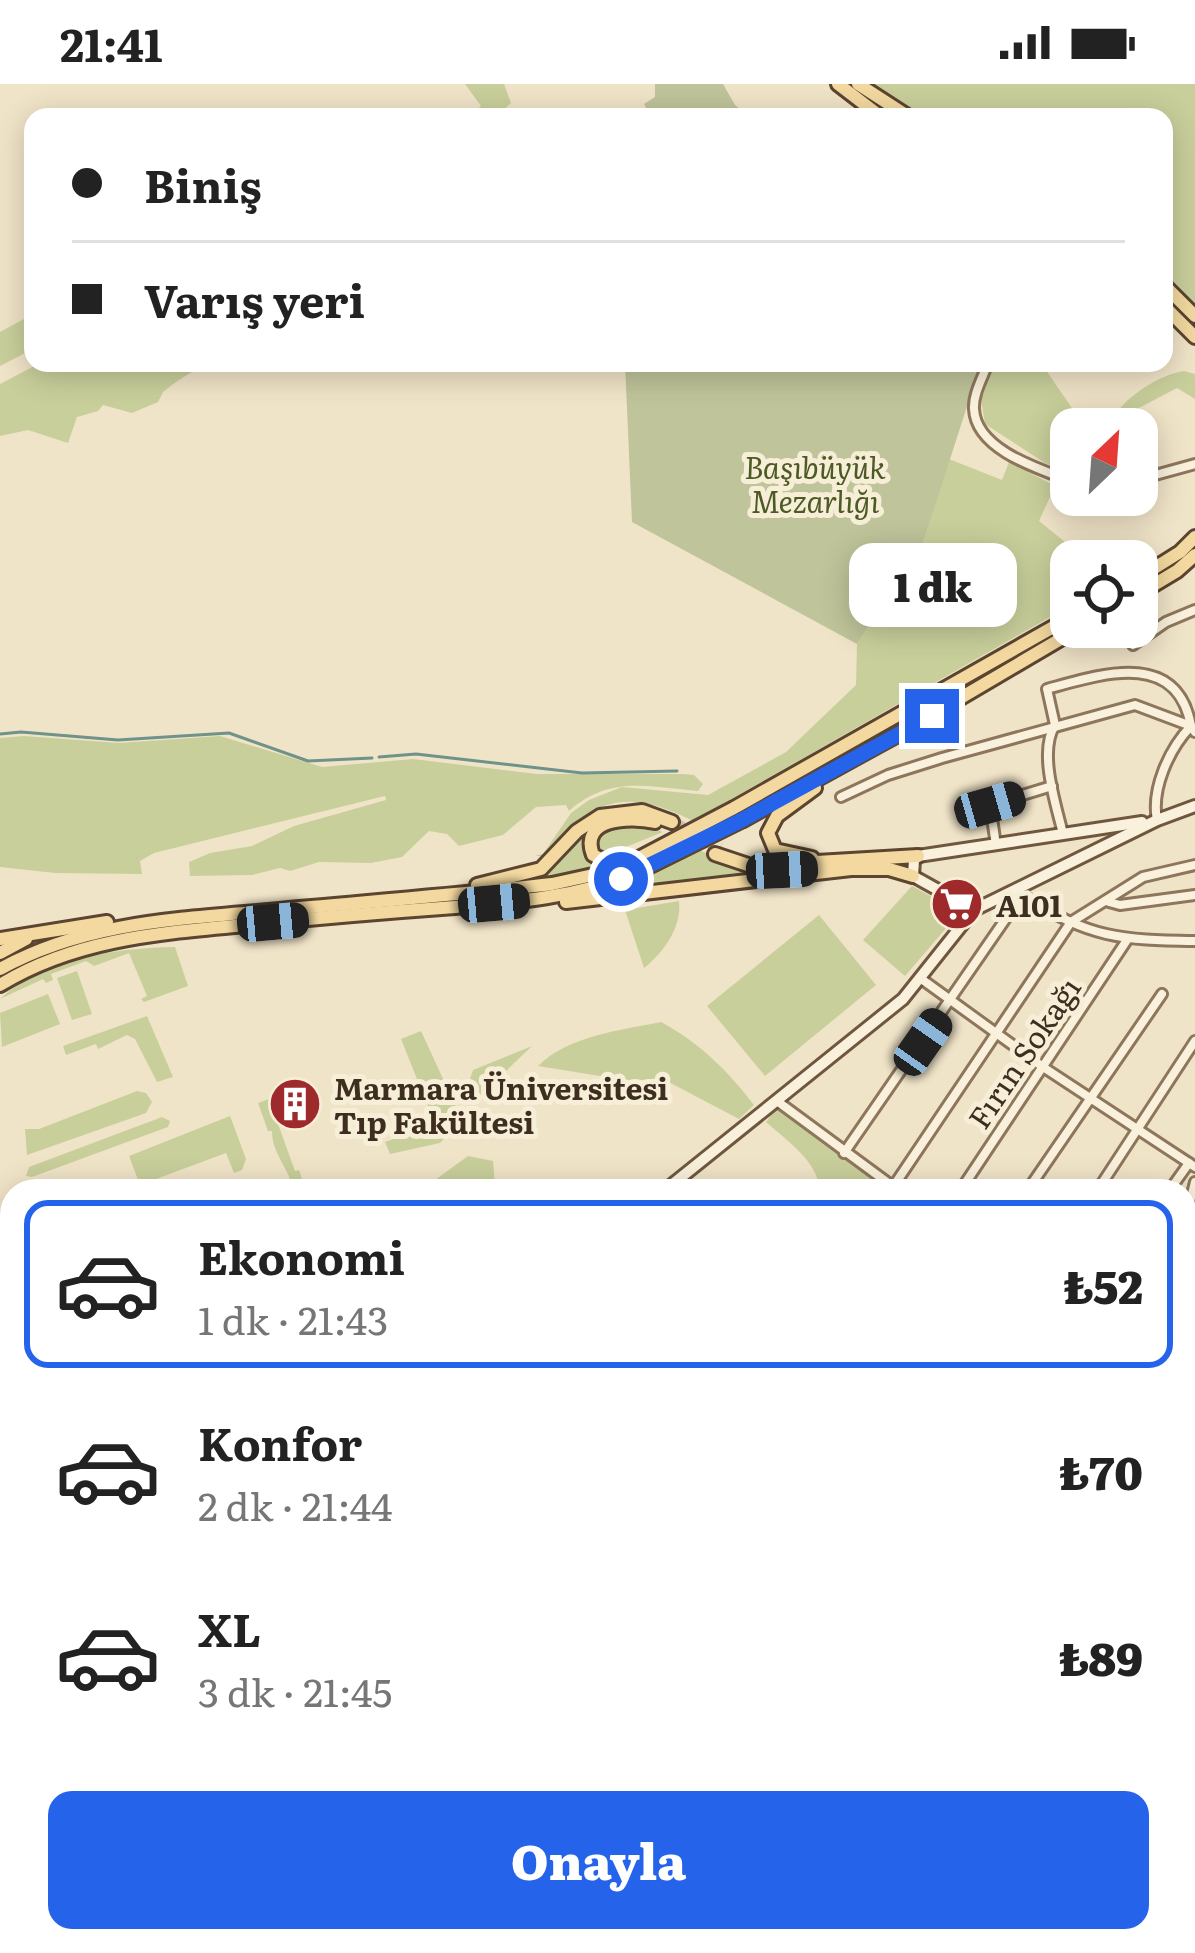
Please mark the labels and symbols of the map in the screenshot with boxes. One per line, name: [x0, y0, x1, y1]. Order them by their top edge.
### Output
north arrow: [1050, 408, 1158, 516]
park label: Başıbüyük Mezarlığı: [744, 444, 886, 522]
callout: 1 dk: [848, 542, 1016, 626]
route end: [905, 689, 959, 743]
car: [950, 778, 1030, 832]
car: [745, 850, 819, 890]
route start: [594, 852, 648, 906]
supermarket icon: A101: [929, 876, 985, 932]
car: [457, 882, 531, 924]
place label: A101: [996, 882, 1062, 926]
car: [236, 901, 310, 943]
street label: Fırın Sokağı: [956, 968, 1090, 1136]
car: [888, 1002, 958, 1082]
place label: Marmara Üniversitesi Tıp Fakültesi: [334, 1065, 668, 1143]
building icon: Marmara Üniversitesi Tıp Fakültesi: [267, 1076, 323, 1132]

